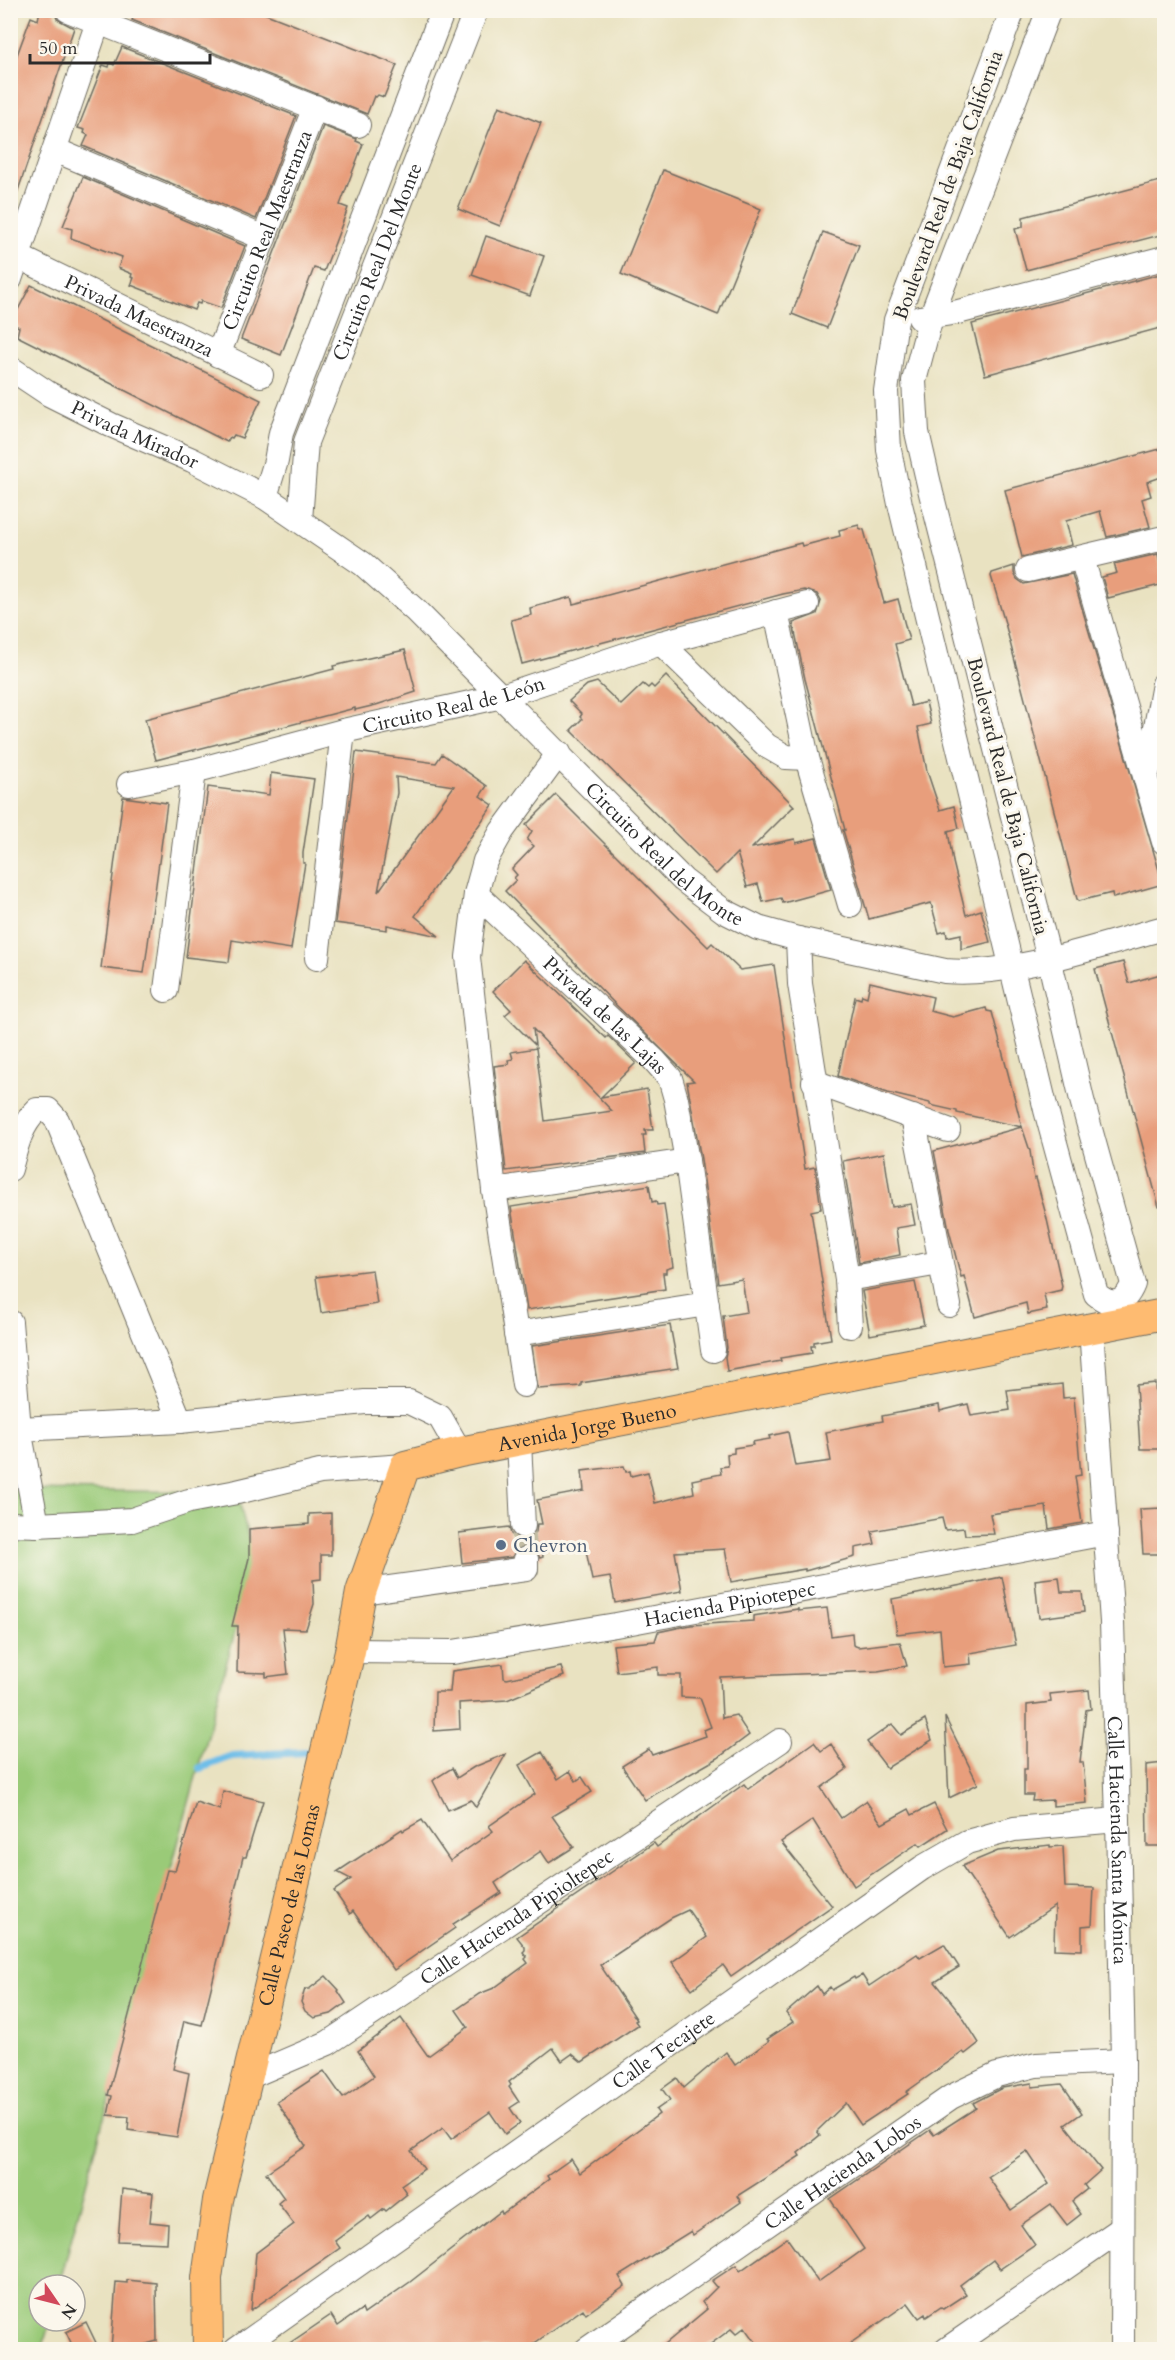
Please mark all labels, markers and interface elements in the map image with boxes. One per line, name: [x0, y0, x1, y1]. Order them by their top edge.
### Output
scale bar: [30, 27, 210, 65]
text: 50 m: [39, 36, 78, 61]
street label: Boulevard Real de Baja California: [887, 46, 1010, 324]
street label: Circuito Real Maestranza: [215, 126, 318, 334]
street label: Circuito Real Del Monte: [326, 159, 428, 365]
street label: Privada Maestranza: [60, 268, 219, 364]
street label: Privada Mirador: [67, 394, 204, 475]
street label: Boulevard Real de Baja California: [960, 654, 1056, 938]
street label: Circuito Real de León: [360, 669, 549, 740]
street label: Circuito Real del Monte: [579, 776, 748, 932]
street label: Privada de las Lajas: [537, 950, 673, 1079]
street label: Avenida Jorge Bueno: [495, 1396, 679, 1458]
place label: Chevron: [513, 1532, 589, 1559]
marker: Chevron: [494, 1538, 508, 1552]
street label: Hacienda Pipiotepec: [642, 1574, 818, 1633]
street label: Calle Hacienda Santa Mónica: [1101, 1715, 1135, 1965]
street label: Calle Paseo de las Lomas: [252, 1801, 326, 2009]
street label: Calle Hacienda Pipioltepec: [414, 1842, 619, 1991]
street label: Calle Tecajete: [606, 2004, 720, 2096]
street label: Calle Hacienda Lobos: [759, 2108, 926, 2236]
north arrow: [27, 2273, 87, 2333]
text: N: [55, 2299, 81, 2323]

